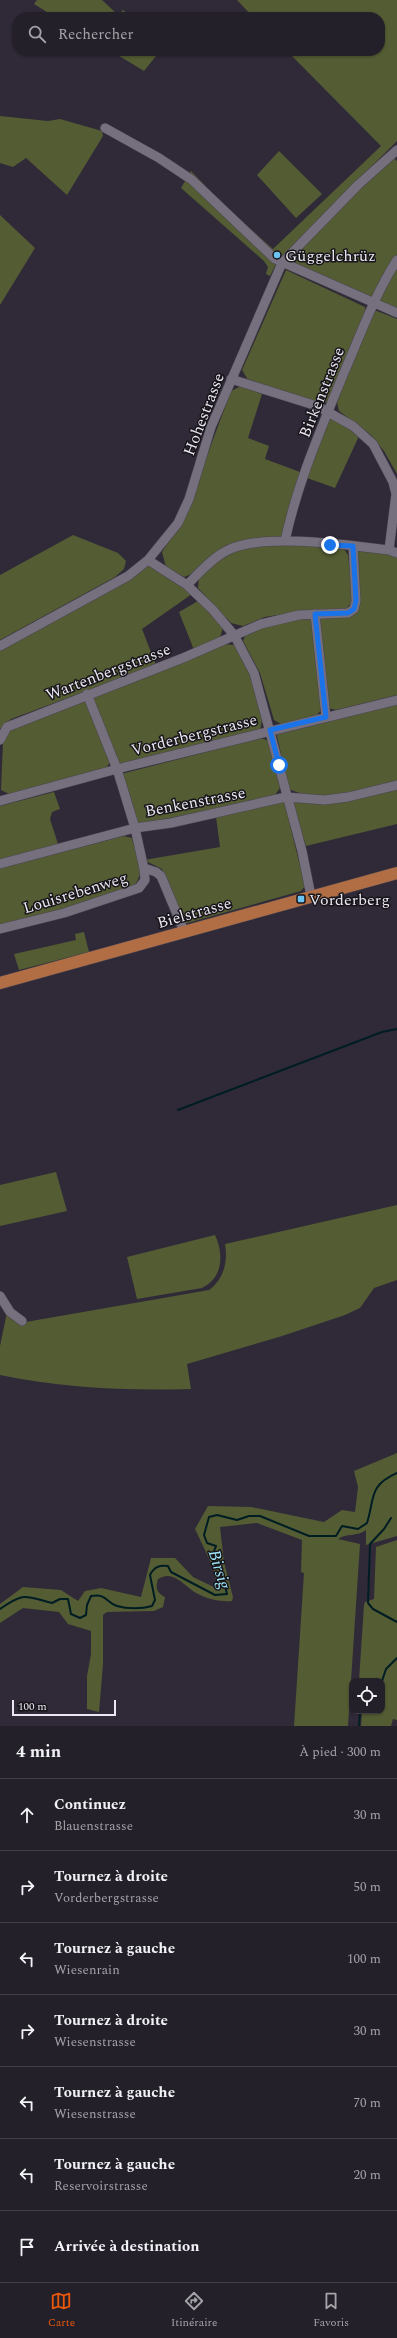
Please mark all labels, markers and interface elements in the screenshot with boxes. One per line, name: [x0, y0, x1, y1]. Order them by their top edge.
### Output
search box: [12, 12, 385, 56]
icon: search: [26, 23, 48, 45]
text: Rechercher: [58, 23, 133, 46]
place label: Güggelchrüz: [285, 244, 376, 268]
marker: Güggelchrüz: [272, 250, 282, 260]
street label: Birkenstrasse: [293, 343, 351, 441]
street label: Hohestrasse: [177, 369, 231, 459]
route end: [321, 536, 339, 554]
street label: Wartenbergstrasse: [42, 637, 174, 707]
street label: Vorderbergstrasse: [129, 708, 260, 762]
route start: [270, 756, 288, 774]
street label: Benkenstrasse: [143, 780, 247, 823]
street label: Louisrebenweg: [20, 866, 131, 920]
place label: Vorderberg: [309, 888, 390, 912]
street label: Bielstrasse: [154, 891, 234, 935]
marker: Vorderberg: [296, 894, 306, 904]
water label: Birsig: [201, 1546, 237, 1593]
map controls: [349, 1678, 385, 1714]
button: locate: [349, 1678, 385, 1714]
scale bar: [12, 1698, 116, 1717]
text: 100 m: [18, 1698, 47, 1715]
text: 4 min: [16, 1739, 61, 1765]
text: À pied · 300 m: [299, 1742, 381, 1762]
text: Continuez: [54, 1793, 126, 1816]
icon: ahead: [16, 1804, 38, 1826]
text: 30 m: [354, 1805, 381, 1825]
text: Blauenstrasse: [54, 1816, 133, 1836]
text: Tournez à droite: [54, 1865, 168, 1888]
icon: right: [16, 1876, 38, 1898]
text: 50 m: [354, 1877, 381, 1897]
text: Vorderbergstrasse: [54, 1888, 159, 1908]
text: Tournez à gauche: [54, 1937, 175, 1960]
icon: left: [16, 1948, 38, 1970]
text: 100 m: [347, 1949, 381, 1969]
text: Wiesenrain: [54, 1960, 120, 1980]
text: Tournez à droite: [54, 2009, 168, 2032]
icon: right: [16, 2020, 38, 2042]
text: 30 m: [354, 2021, 381, 2041]
text: Wiesenstrasse: [54, 2032, 136, 2052]
text: Tournez à gauche: [54, 2081, 175, 2104]
icon: left: [16, 2092, 38, 2114]
text: 70 m: [354, 2093, 381, 2113]
text: Wiesenstrasse: [54, 2104, 136, 2124]
text: Tournez à gauche: [54, 2153, 175, 2176]
icon: left: [16, 2164, 38, 2186]
text: 20 m: [354, 2165, 381, 2185]
text: Reservoirstrasse: [54, 2176, 148, 2196]
text: Arrivée à destination: [54, 2235, 200, 2258]
icon: arrive: [16, 2236, 38, 2258]
tab: Carte: [48, 2290, 75, 2331]
tab: Itinéraire: [171, 2290, 217, 2331]
tab: Favoris: [313, 2290, 349, 2331]

